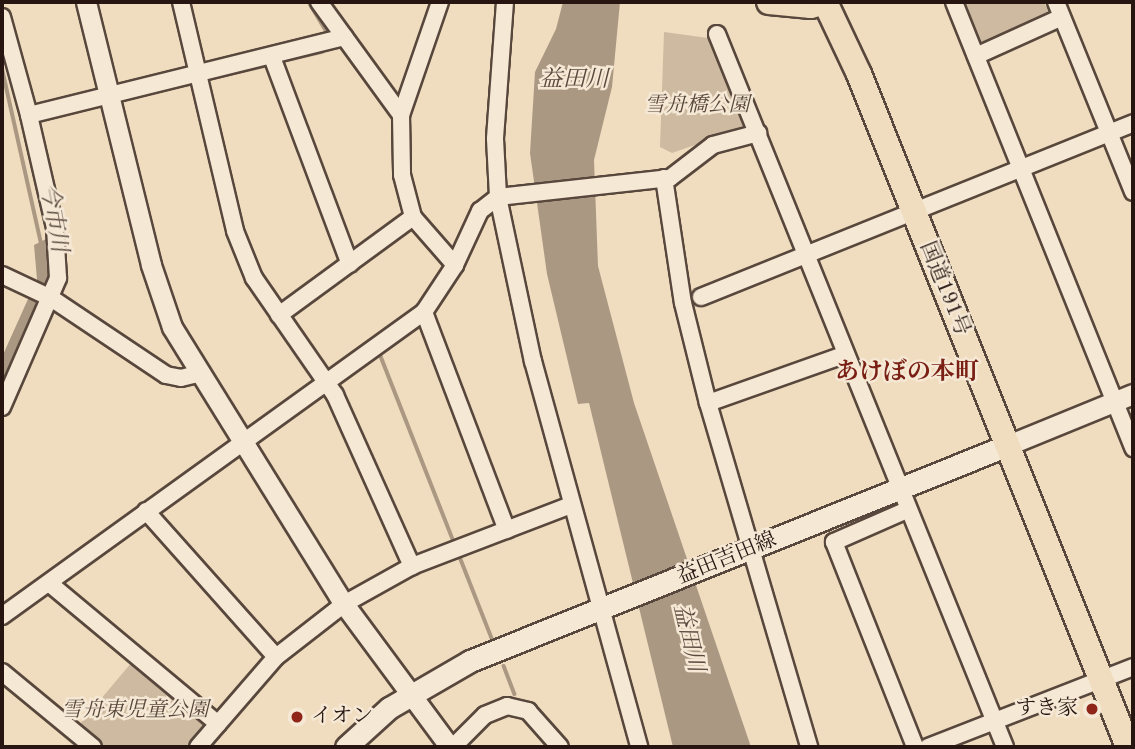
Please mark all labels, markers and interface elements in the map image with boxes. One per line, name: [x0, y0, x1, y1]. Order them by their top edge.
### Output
water label: 益田川: [540, 66, 608, 94]
park label: 雪舟橋公園: [645, 93, 749, 119]
water label: 今市川: [33, 182, 73, 254]
street label: 国道191号: [914, 238, 974, 340]
district label: あけぼの本町: [835, 360, 979, 388]
street label: 益田吉田線: [674, 528, 780, 590]
water label: 益田川: [667, 601, 709, 675]
place label: すき家: [1015, 696, 1078, 722]
park label: 雪舟東児童公園: [62, 698, 208, 724]
marker: すき家: [1084, 701, 1100, 717]
place label: イオン: [311, 704, 374, 730]
marker: イオン: [289, 709, 305, 725]

